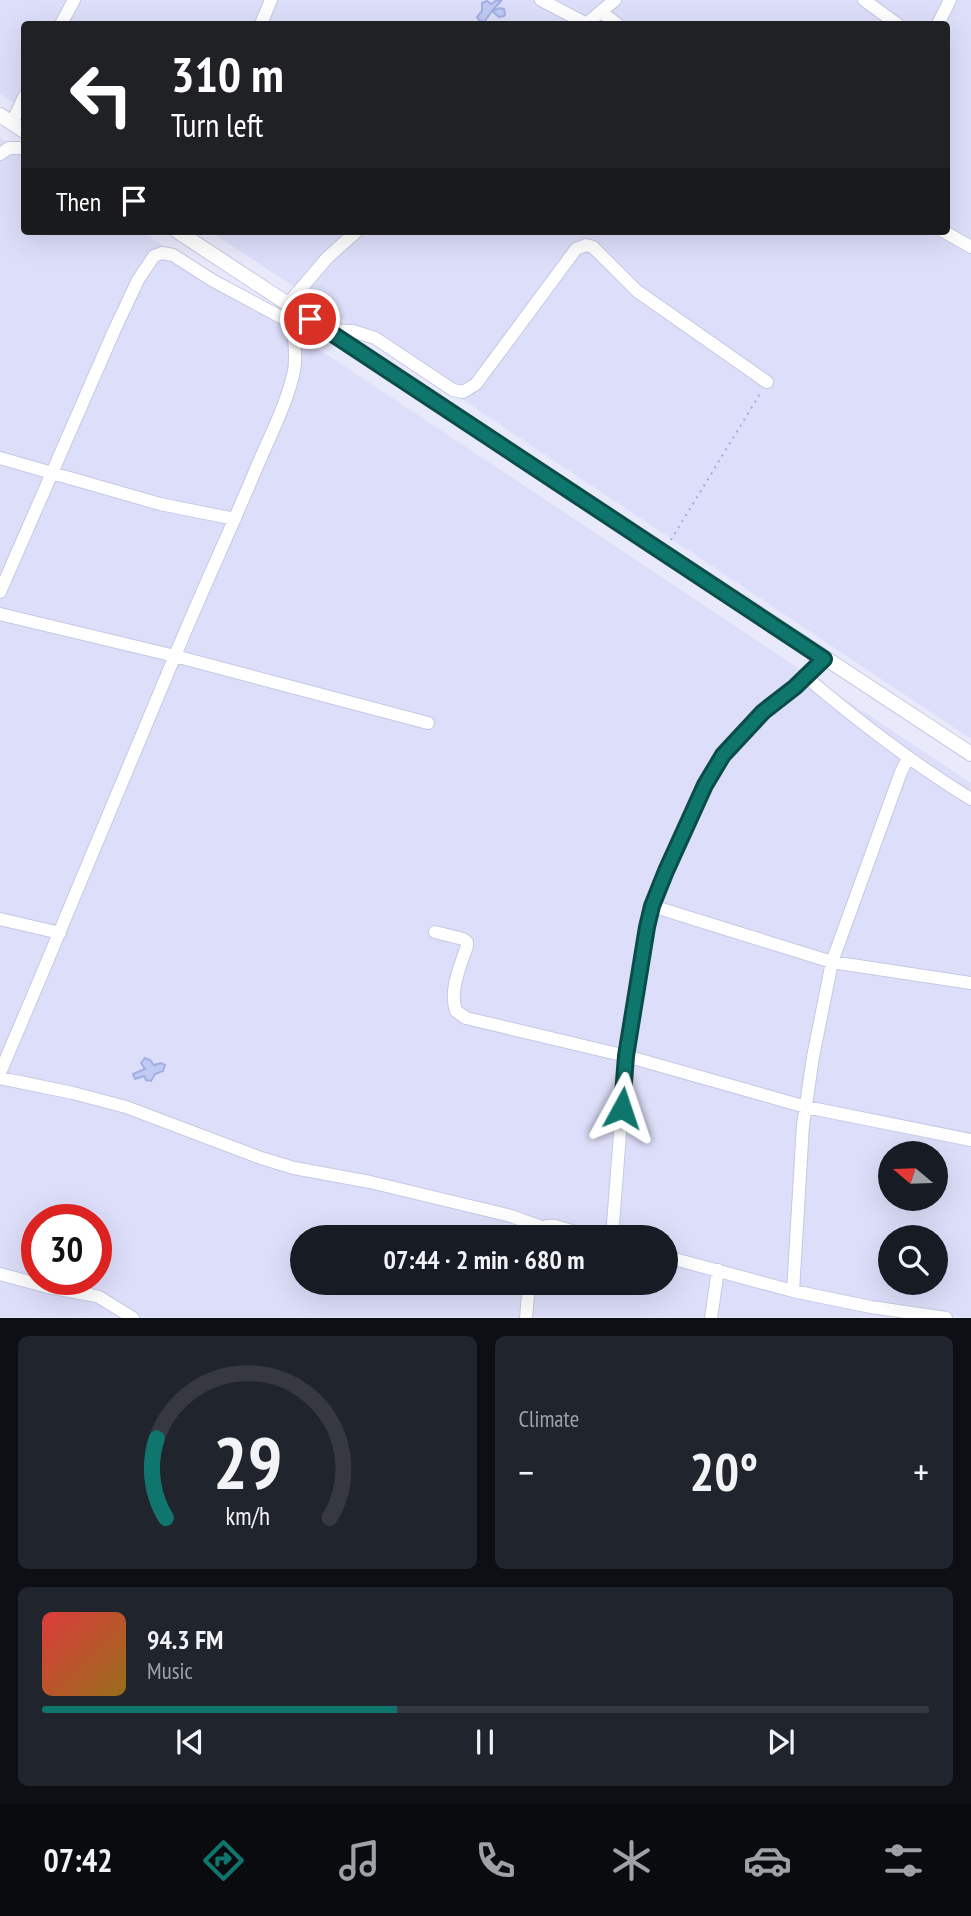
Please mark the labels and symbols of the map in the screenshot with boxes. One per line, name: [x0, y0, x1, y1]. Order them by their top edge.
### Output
pin: [280, 289, 340, 349]
position arrow: [585, 1071, 659, 1145]
north arrow: [878, 1141, 948, 1211]
speed limit sign: 30: [21, 1204, 112, 1295]

